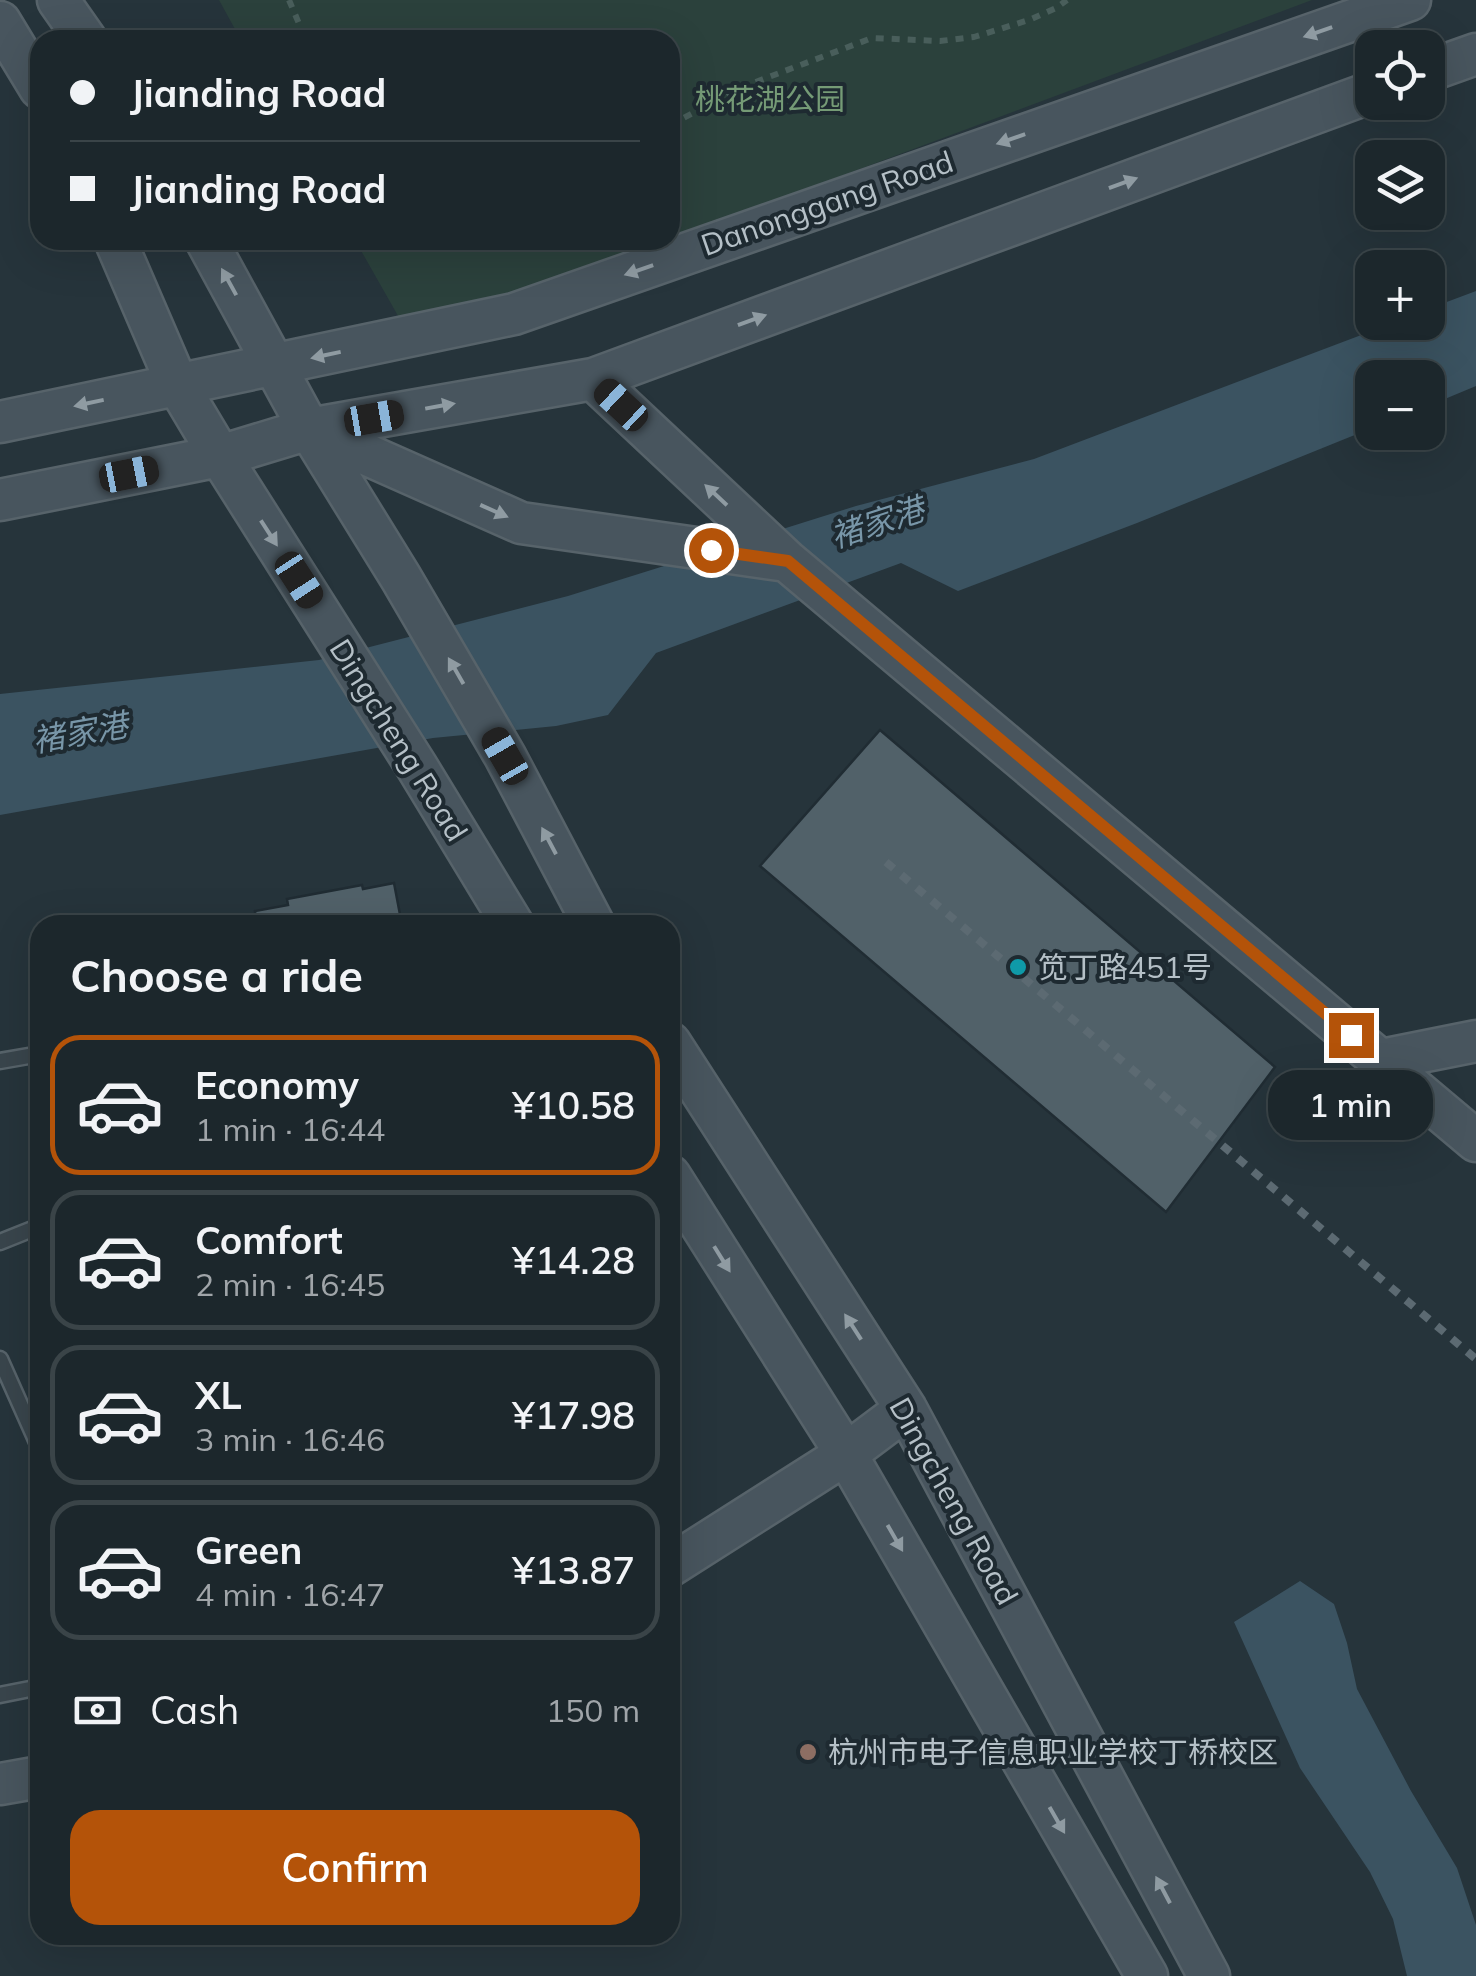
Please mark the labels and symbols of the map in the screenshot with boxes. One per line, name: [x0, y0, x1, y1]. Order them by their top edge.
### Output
one-way arrow: [1303, 25, 1333, 40]
park label: 桃花湖公园: [695, 80, 845, 118]
one-way arrow: [996, 132, 1026, 147]
street label: Danonggang Road: [696, 142, 958, 264]
one-way arrow: [1108, 175, 1138, 191]
one-way arrow: [623, 263, 653, 278]
one-way arrow: [220, 268, 238, 296]
one-way arrow: [738, 312, 768, 327]
one-way arrow: [310, 348, 341, 363]
car: [589, 374, 653, 436]
one-way arrow: [73, 396, 104, 411]
car: [342, 398, 406, 438]
one-way arrow: [425, 398, 456, 413]
car: [97, 454, 161, 494]
one-way arrow: [704, 484, 728, 507]
water label: 褚家港: [825, 487, 933, 556]
one-way arrow: [480, 503, 509, 519]
one-way arrow: [260, 520, 278, 547]
route start: [689, 528, 734, 573]
car: [270, 547, 328, 613]
street label: Dingcheng Road: [322, 632, 476, 848]
one-way arrow: [448, 657, 465, 686]
water label: 褚家港: [29, 703, 135, 760]
car: [477, 723, 533, 789]
one-way arrow: [541, 826, 558, 855]
place label: 笕丁路451号: [1038, 948, 1212, 986]
marker: 笕丁路451号: [1007, 956, 1029, 978]
route end: [1329, 1013, 1374, 1058]
callout: 1 min: [1268, 1070, 1434, 1140]
one-way arrow: [713, 1245, 731, 1272]
one-way arrow: [845, 1314, 863, 1341]
street label: Dingcheng Road: [881, 1391, 1027, 1611]
one-way arrow: [886, 1524, 903, 1552]
place label: 杭州市电子信息职业学校丁桥校区: [828, 1733, 1278, 1771]
marker: 杭州市电子信息职业学校丁桥校区: [797, 1741, 819, 1763]
one-way arrow: [1048, 1806, 1065, 1834]
one-way arrow: [1155, 1876, 1172, 1904]

